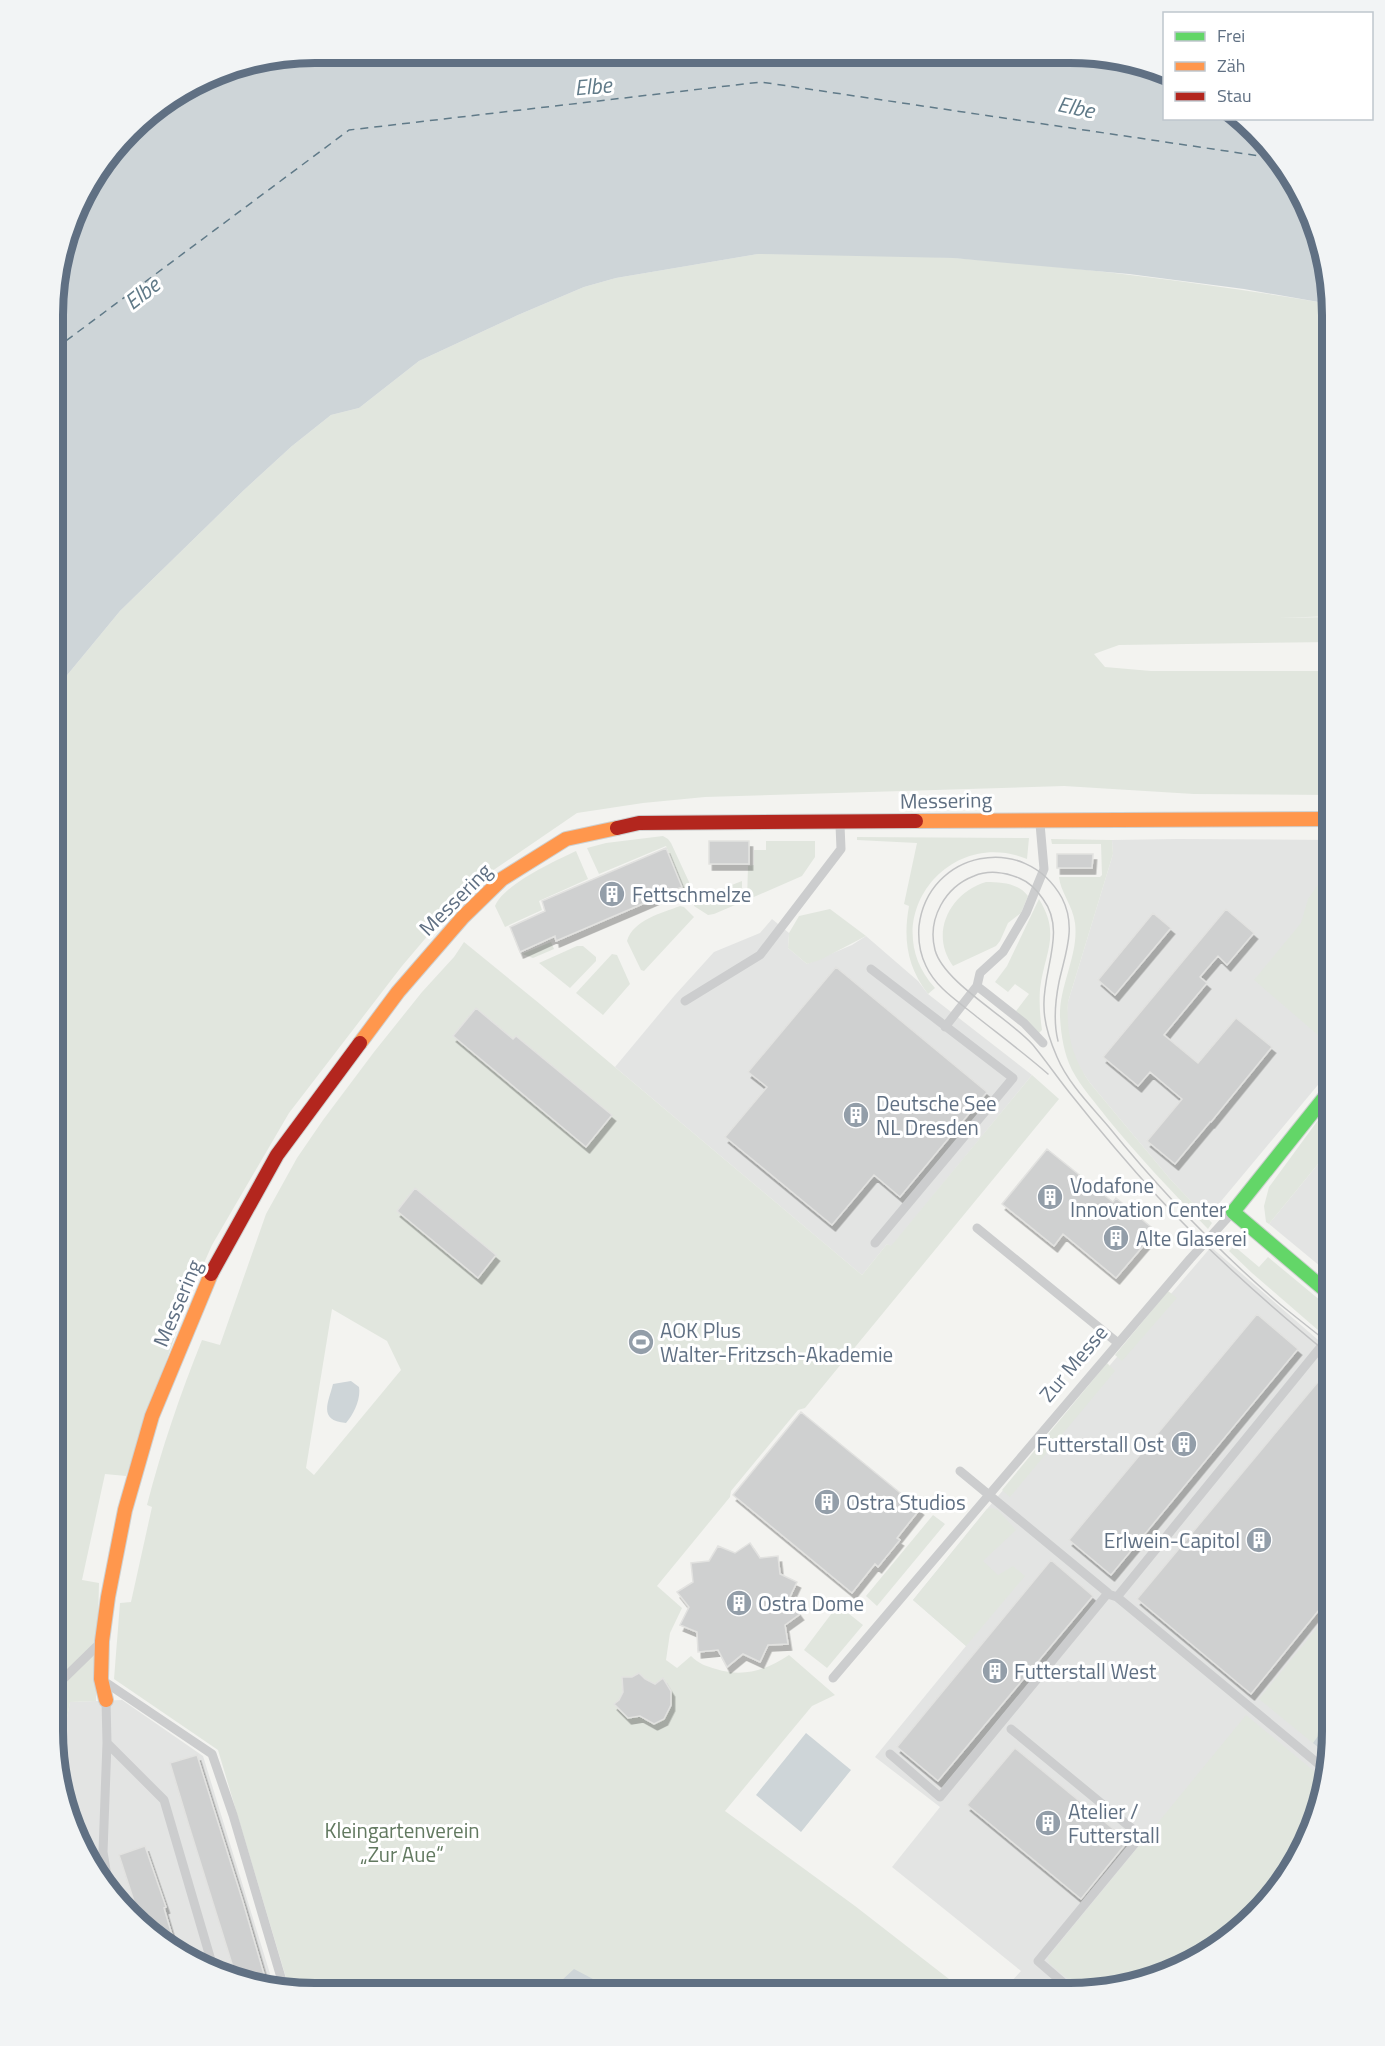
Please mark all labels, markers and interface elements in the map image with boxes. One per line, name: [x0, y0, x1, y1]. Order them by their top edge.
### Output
legend: [1163, 12, 1373, 120]
text: Frei: [1217, 22, 1245, 49]
text: Zäh: [1217, 52, 1245, 79]
water label: Elbe: [573, 67, 615, 105]
text: Stau: [1217, 82, 1252, 109]
water label: Elbe: [1054, 87, 1099, 128]
water label: Elbe: [117, 267, 168, 318]
street label: Messering: [900, 783, 993, 817]
street label: Messering: [411, 855, 499, 943]
place label: Fettschmelze: [632, 878, 751, 910]
building icon: Fettschmelze: [597, 879, 627, 909]
place label: Deutsche See NL Dresden: [876, 1087, 997, 1143]
building icon: Deutsche See NL Dresden: [841, 1100, 871, 1130]
place label: Vodafone Innovation Center: [1070, 1169, 1226, 1225]
building icon: Vodafone Innovation Center: [1035, 1182, 1065, 1212]
place label: Alte Glaserei: [1136, 1222, 1247, 1254]
building icon: Alte Glaserei: [1101, 1223, 1131, 1253]
street label: Messering: [144, 1254, 210, 1352]
place label: AOK Plus Walter-Fritzsch-Akademie: [660, 1314, 893, 1370]
street label: Zur Messe: [1031, 1317, 1115, 1409]
sports icon: AOK Plus Walter-Fritzsch-Akademie: [626, 1327, 656, 1357]
place label: Futterstall Ost: [1037, 1428, 1165, 1460]
building icon: Futterstall Ost: [1169, 1429, 1199, 1459]
place label: Ostra Studios: [846, 1486, 966, 1518]
building icon: Ostra Studios: [812, 1487, 842, 1517]
place label: Erlwein-Capitol: [1104, 1524, 1240, 1556]
building icon: Erlwein-Capitol: [1244, 1525, 1274, 1555]
place label: Ostra Dome: [758, 1587, 864, 1619]
building icon: Ostra Dome: [724, 1588, 754, 1618]
place label: Futterstall West: [1014, 1655, 1157, 1687]
building icon: Futterstall West: [980, 1656, 1010, 1686]
place label: Atelier / Futterstall: [1068, 1795, 1160, 1851]
building icon: Atelier / Futterstall: [1033, 1808, 1063, 1838]
park label: Kleingartenverein „Zur Aue“: [324, 1814, 480, 1870]

